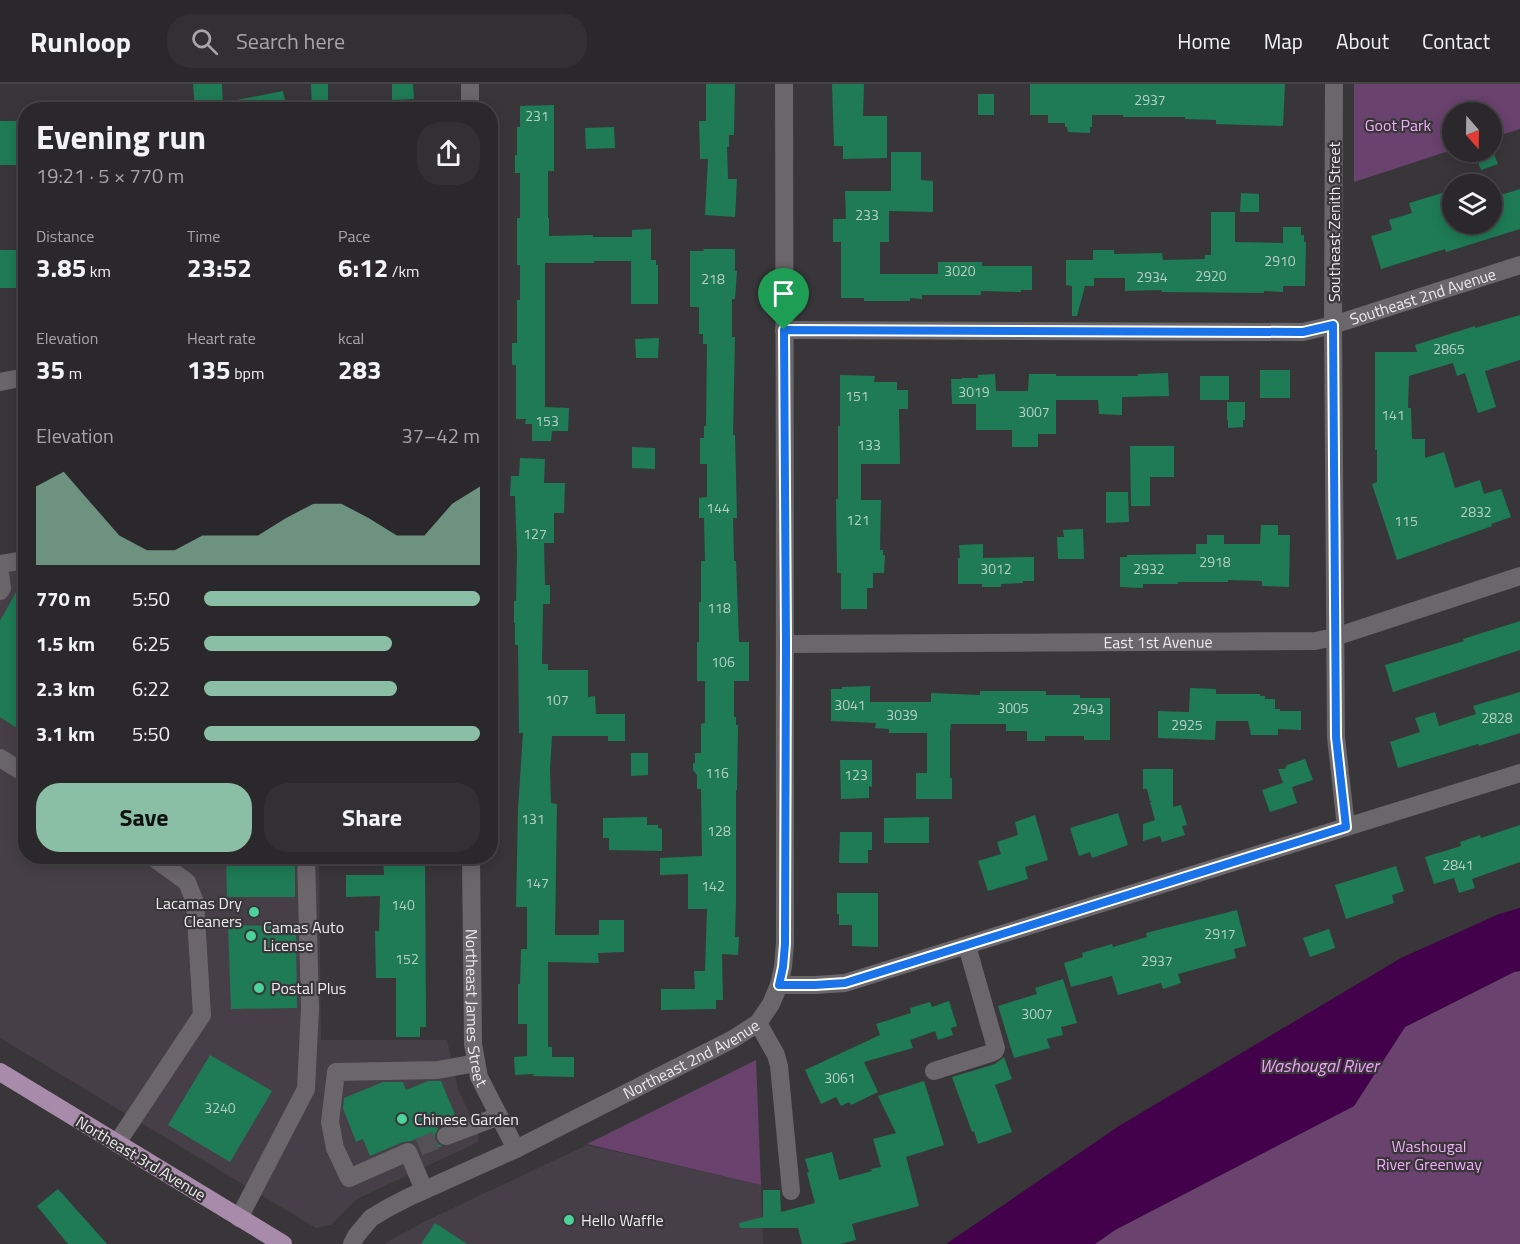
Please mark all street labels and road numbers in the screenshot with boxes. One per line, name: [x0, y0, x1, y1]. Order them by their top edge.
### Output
street label: Southeast Zenith Street: [1322, 142, 1346, 302]
street label: Southeast 2nd Avenue: [1347, 262, 1499, 331]
street label: East 1st Avenue: [1103, 630, 1213, 654]
street label: Northeast James Street: [460, 929, 494, 1091]
street label: Northeast 2nd Avenue: [619, 1013, 764, 1105]
street label: Northeast 3rd Avenue: [71, 1110, 211, 1206]

